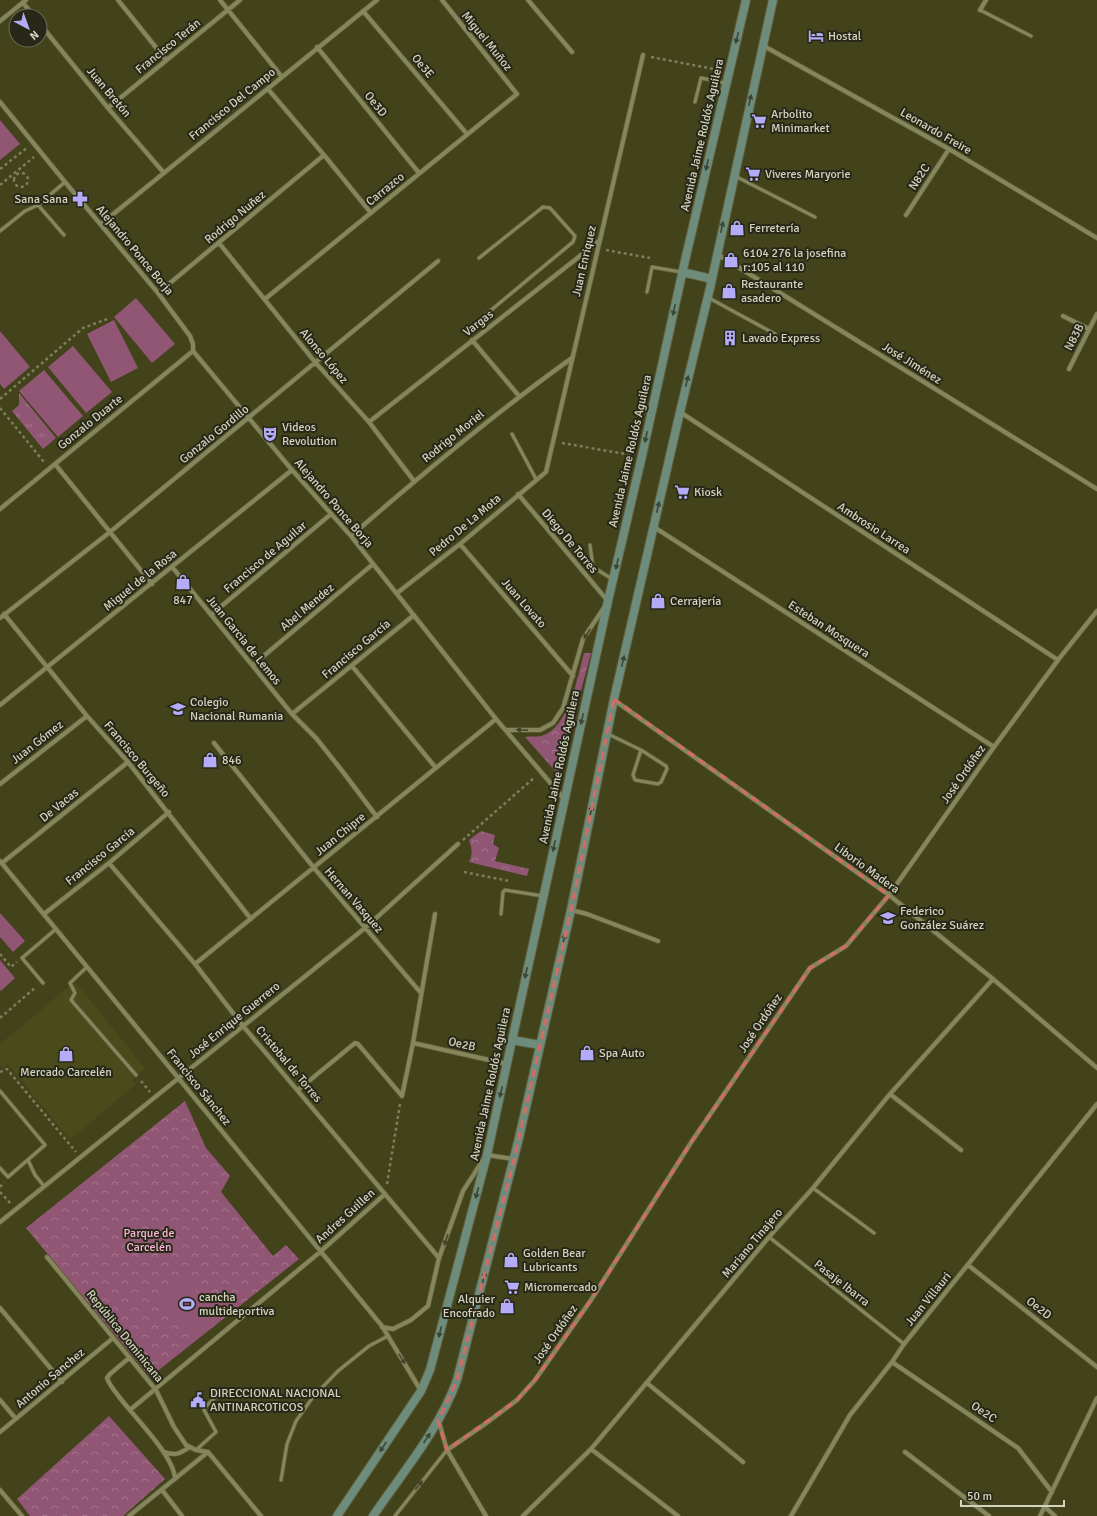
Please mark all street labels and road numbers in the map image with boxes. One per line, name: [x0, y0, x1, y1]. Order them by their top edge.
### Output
street label: Miguel Muñoz: [458, 9, 515, 74]
street label: Francisco Terán: [133, 16, 204, 77]
street label: Oe3E: [408, 51, 437, 82]
street label: Avenida Jaime Roldós Aguilera: [678, 57, 727, 213]
street label: Juan Bretón: [83, 64, 134, 121]
street label: Francisco Del Campo: [186, 65, 279, 144]
street label: Oe3D: [361, 89, 390, 120]
street label: Leonardo Freire: [897, 105, 974, 158]
street label: N82C: [905, 161, 933, 193]
street label: Carrazco: [363, 169, 408, 209]
street label: Rodrigo Nuñez: [202, 187, 269, 247]
street label: Alejandro Ponce Borja: [93, 202, 177, 298]
street label: Juan Enriquez: [569, 224, 600, 298]
street label: Vargas: [460, 307, 497, 340]
street label: N83B: [1061, 321, 1088, 353]
street label: Alonso López: [296, 326, 351, 387]
street label: José Jiménez: [879, 339, 944, 388]
street label: Avenida Jaime Roldós Aguilera: [606, 373, 655, 529]
street label: Gonzalo Duarte: [55, 392, 126, 453]
street label: Gonzalo Gordillo: [177, 402, 252, 467]
street label: Rodrigo Moriel: [419, 406, 488, 466]
street label: Alejandro Ponce Borja: [291, 456, 376, 551]
street label: Pedro De La Mota: [426, 491, 504, 560]
street label: Ambrosio Larrea: [834, 499, 913, 558]
street label: Diego De Torres: [538, 506, 601, 577]
street label: Francisco de Aguilar: [221, 518, 310, 597]
street label: Miguel de la Rosa: [101, 546, 180, 614]
street label: Juan Lovato: [498, 575, 549, 631]
street label: Abel Mendez: [277, 580, 337, 634]
street label: Juan Garcia de Lemos: [203, 592, 284, 688]
street label: Esteban Mosquera: [785, 597, 872, 661]
street label: Francisco García: [319, 616, 394, 682]
street label: Avenida Jaime Roldós Aguilera: [536, 689, 583, 845]
street label: Juan Gómez: [8, 717, 66, 767]
street label: Francisco Burgeño: [100, 718, 173, 801]
street label: José Ordóñez: [938, 742, 989, 807]
street label: De Vacas: [37, 785, 82, 826]
street label: Juan Chipre: [312, 809, 369, 859]
street label: Francisco García: [63, 824, 138, 889]
street label: Liborio Madera: [831, 840, 902, 897]
street label: Hernan Vasquez: [321, 864, 386, 936]
street label: José Enrique Guerrero: [185, 979, 283, 1062]
street label: José Ordóñez: [735, 991, 786, 1056]
street label: Avenida Jaime Roldós Aguilera: [467, 1006, 514, 1162]
street label: Cristobal de Torres: [252, 1023, 325, 1106]
street label: Oe2B: [447, 1034, 477, 1055]
street label: Francisco Sánchez: [163, 1046, 234, 1129]
street label: Andres Guillen: [312, 1186, 378, 1247]
street label: Mariano Tinajero: [719, 1205, 786, 1281]
street label: Pasaje Ibarra: [811, 1257, 873, 1310]
street label: Juan Villauri: [902, 1269, 955, 1329]
street label: República Dominicana: [83, 1287, 166, 1385]
street label: Oe2D: [1023, 1294, 1055, 1323]
street label: José Ordóñez: [530, 1302, 581, 1367]
street label: Antonio Sanchez: [13, 1345, 88, 1412]
street label: Oe2C: [968, 1398, 999, 1426]

